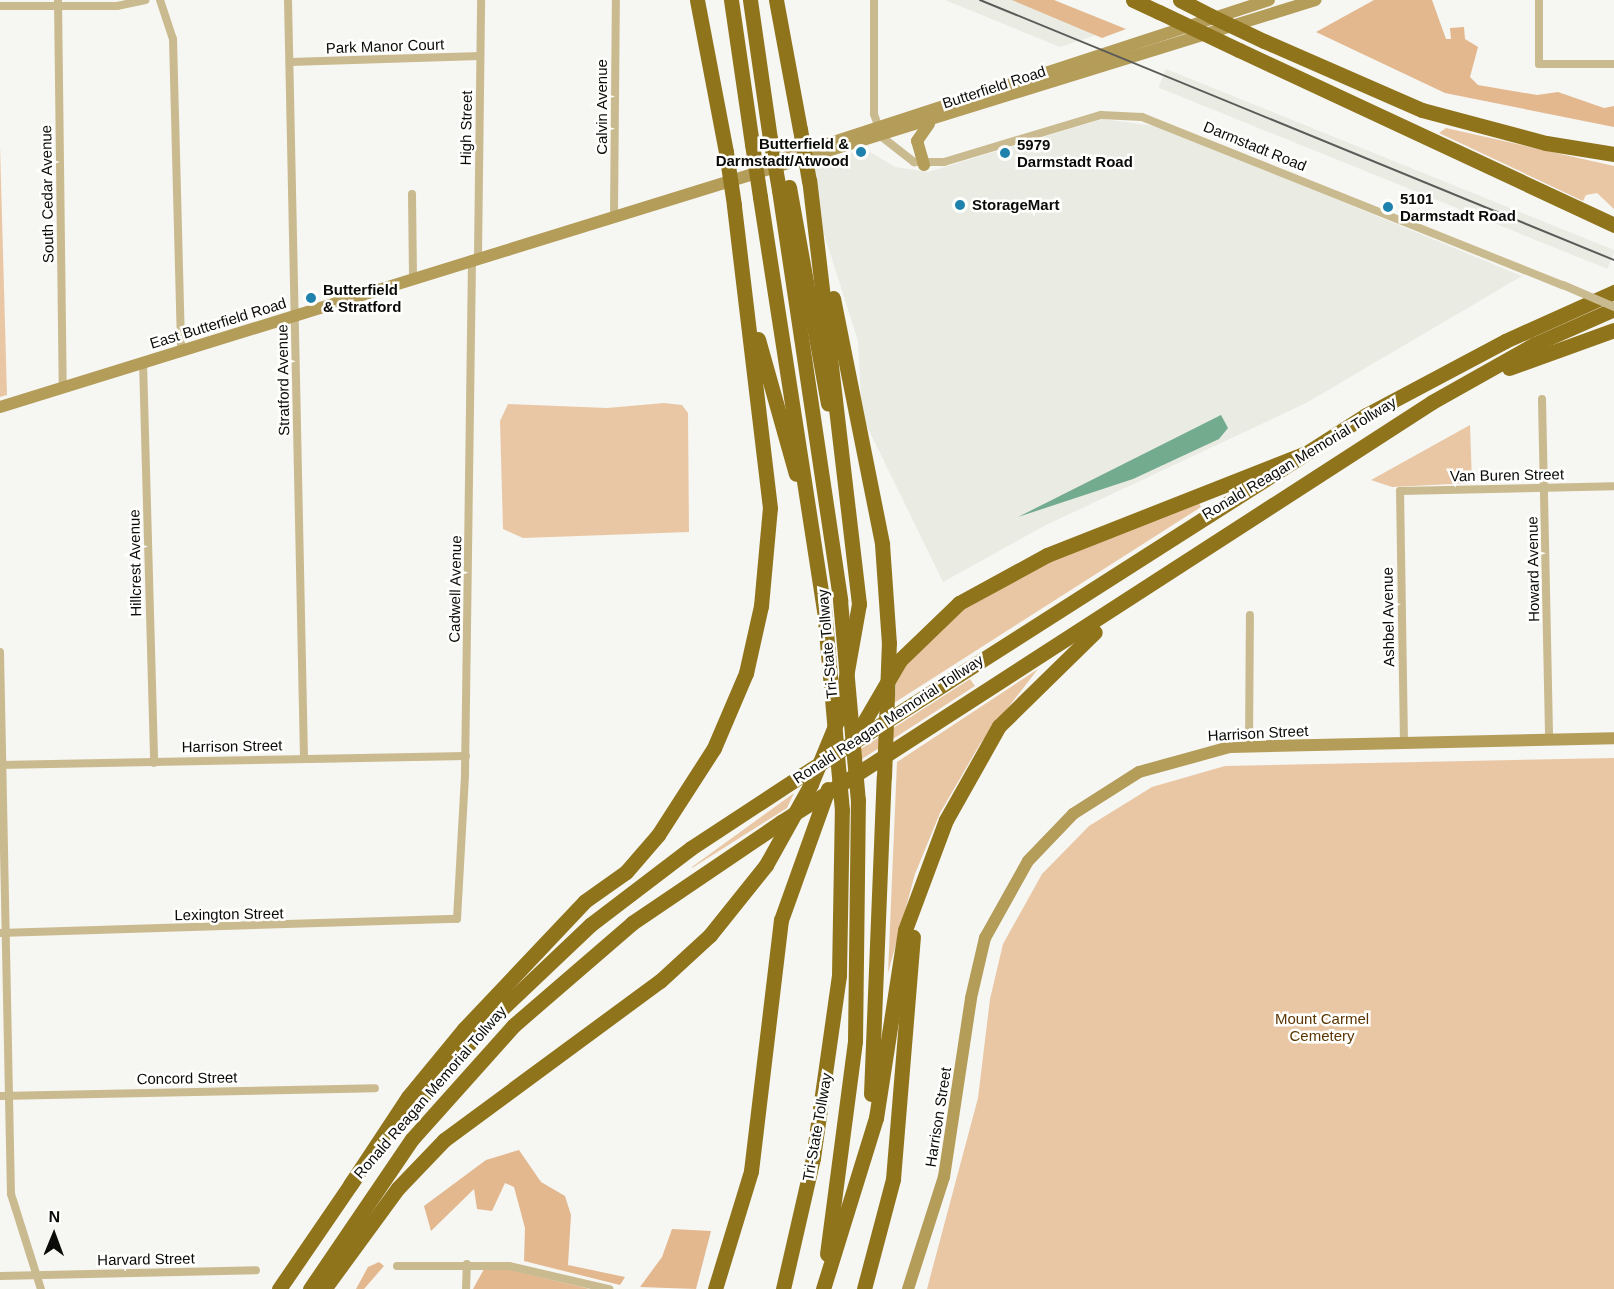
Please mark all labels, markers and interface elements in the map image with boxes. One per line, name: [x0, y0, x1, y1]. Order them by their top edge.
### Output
street label: Park Manor Court: [326, 35, 444, 57]
street label: Calvin Avenue: [593, 59, 611, 155]
street label: Butterfield Road: [940, 62, 1048, 112]
street label: High Street: [456, 90, 476, 166]
street label: Darmstadt Road: [1201, 117, 1309, 175]
street label: South Cedar Avenue: [37, 124, 57, 264]
place label: Butterfield & Darmstadt/Atwood: [716, 134, 849, 169]
place label: 5979 Darmstadt Road: [1017, 135, 1133, 170]
marker: Butterfield & Darmstadt/Atwood: [854, 145, 868, 159]
marker: 5979 Darmstadt Road: [998, 146, 1012, 160]
place label: 5101 Darmstadt Road: [1400, 189, 1516, 224]
place label: StorageMart: [972, 196, 1060, 214]
marker: StorageMart: [953, 198, 967, 212]
marker: 5101 Darmstadt Road: [1381, 200, 1395, 214]
place label: Butterfield & Stratford: [323, 280, 401, 315]
marker: Butterfield & Stratford: [304, 291, 318, 305]
street label: East Butterfield Road: [148, 294, 288, 352]
street label: Stratford Avenue: [273, 324, 293, 436]
street label: Ronald Reagan Memorial Tollway: [1199, 393, 1399, 523]
street label: Van Buren Street: [1450, 465, 1564, 485]
street label: Hillcrest Avenue: [125, 509, 145, 617]
street label: Howard Avenue: [1523, 516, 1543, 622]
street label: Cadwell Avenue: [445, 535, 465, 643]
street label: Ashbel Avenue: [1378, 567, 1398, 667]
street label: Tri-State Tollway: [813, 588, 841, 700]
street label: Ronald Reagan Memorial Tollway: [789, 651, 987, 787]
street label: Harrison Street: [1207, 721, 1309, 745]
street label: Harrison Street: [181, 736, 283, 756]
street label: Lexington Street: [174, 904, 284, 924]
street label: Ronald Reagan Memorial Tollway: [350, 1002, 510, 1182]
park label: Mount Carmel Cemetery: [1275, 1009, 1369, 1044]
street label: Harrison Street: [921, 1066, 955, 1168]
street label: Concord Street: [136, 1068, 238, 1088]
street label: Tri-State Tollway: [799, 1071, 835, 1183]
north arrow: [24, 1205, 84, 1265]
text: N: [48, 1208, 60, 1225]
street label: Harvard Street: [97, 1249, 195, 1269]

